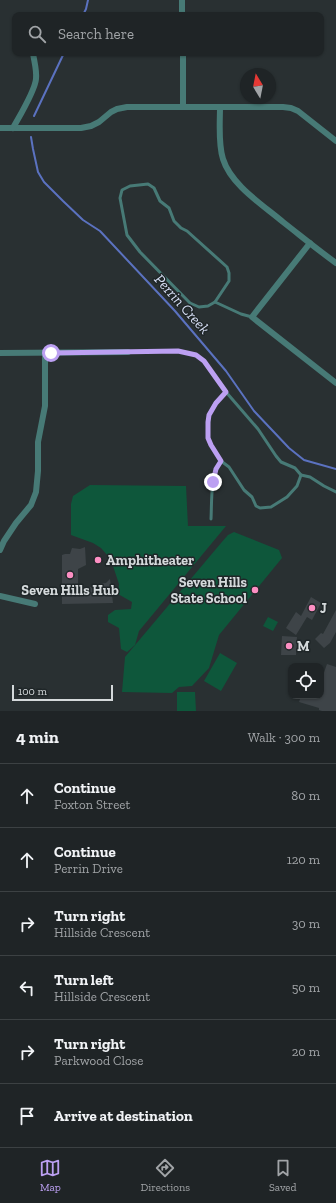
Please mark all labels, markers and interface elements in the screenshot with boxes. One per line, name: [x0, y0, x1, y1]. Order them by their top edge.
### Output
search box: [12, 12, 324, 56]
icon: search: [26, 23, 48, 45]
text: Search here: [58, 25, 134, 43]
north arrow: [240, 68, 276, 104]
water label: Perrin Creek: [150, 270, 214, 338]
route start: [42, 344, 60, 362]
route end: [204, 473, 222, 491]
place label: Amphitheater: [106, 552, 194, 569]
marker: Amphitheater: [93, 555, 103, 565]
marker: Seven Hills Hub: [65, 570, 75, 580]
place label: Seven Hills State School: [170, 574, 248, 607]
place label: Seven Hills Hub: [21, 582, 119, 599]
marker: Seven Hills State School: [250, 585, 260, 595]
place label: J: [320, 600, 327, 617]
marker: J: [307, 603, 317, 613]
place label: M: [297, 638, 310, 655]
marker: M: [284, 641, 294, 651]
map controls: [288, 663, 324, 699]
button: locate: [288, 663, 324, 699]
scale bar: [12, 683, 113, 702]
text: 100 m: [18, 685, 47, 698]
text: 4 min: [16, 727, 59, 747]
text: Walk · 300 m: [248, 730, 320, 745]
text: Continue: [54, 779, 116, 797]
icon: ahead: [16, 785, 38, 807]
text: 80 m: [291, 788, 320, 803]
text: Foxton Street: [54, 797, 130, 812]
text: Continue: [54, 843, 116, 861]
icon: ahead: [16, 849, 38, 871]
text: 120 m: [287, 852, 320, 867]
text: Perrin Drive: [54, 861, 123, 876]
text: Turn right: [54, 907, 125, 925]
icon: right: [16, 913, 38, 935]
text: 30 m: [292, 916, 320, 931]
text: Hillside Crescent: [54, 925, 150, 940]
text: Turn left: [54, 971, 114, 989]
icon: left: [16, 977, 38, 999]
text: 50 m: [292, 980, 320, 995]
text: Hillside Crescent: [54, 989, 150, 1004]
text: Turn right: [54, 1035, 125, 1053]
icon: right: [16, 1041, 38, 1063]
text: 20 m: [292, 1044, 320, 1059]
text: Parkwood Close: [54, 1053, 143, 1068]
icon: arrive: [16, 1105, 38, 1127]
text: Arrive at destination: [54, 1107, 193, 1125]
tab: Map: [39, 1157, 61, 1194]
tab: Directions: [140, 1157, 190, 1194]
tab: Saved: [269, 1157, 297, 1194]

